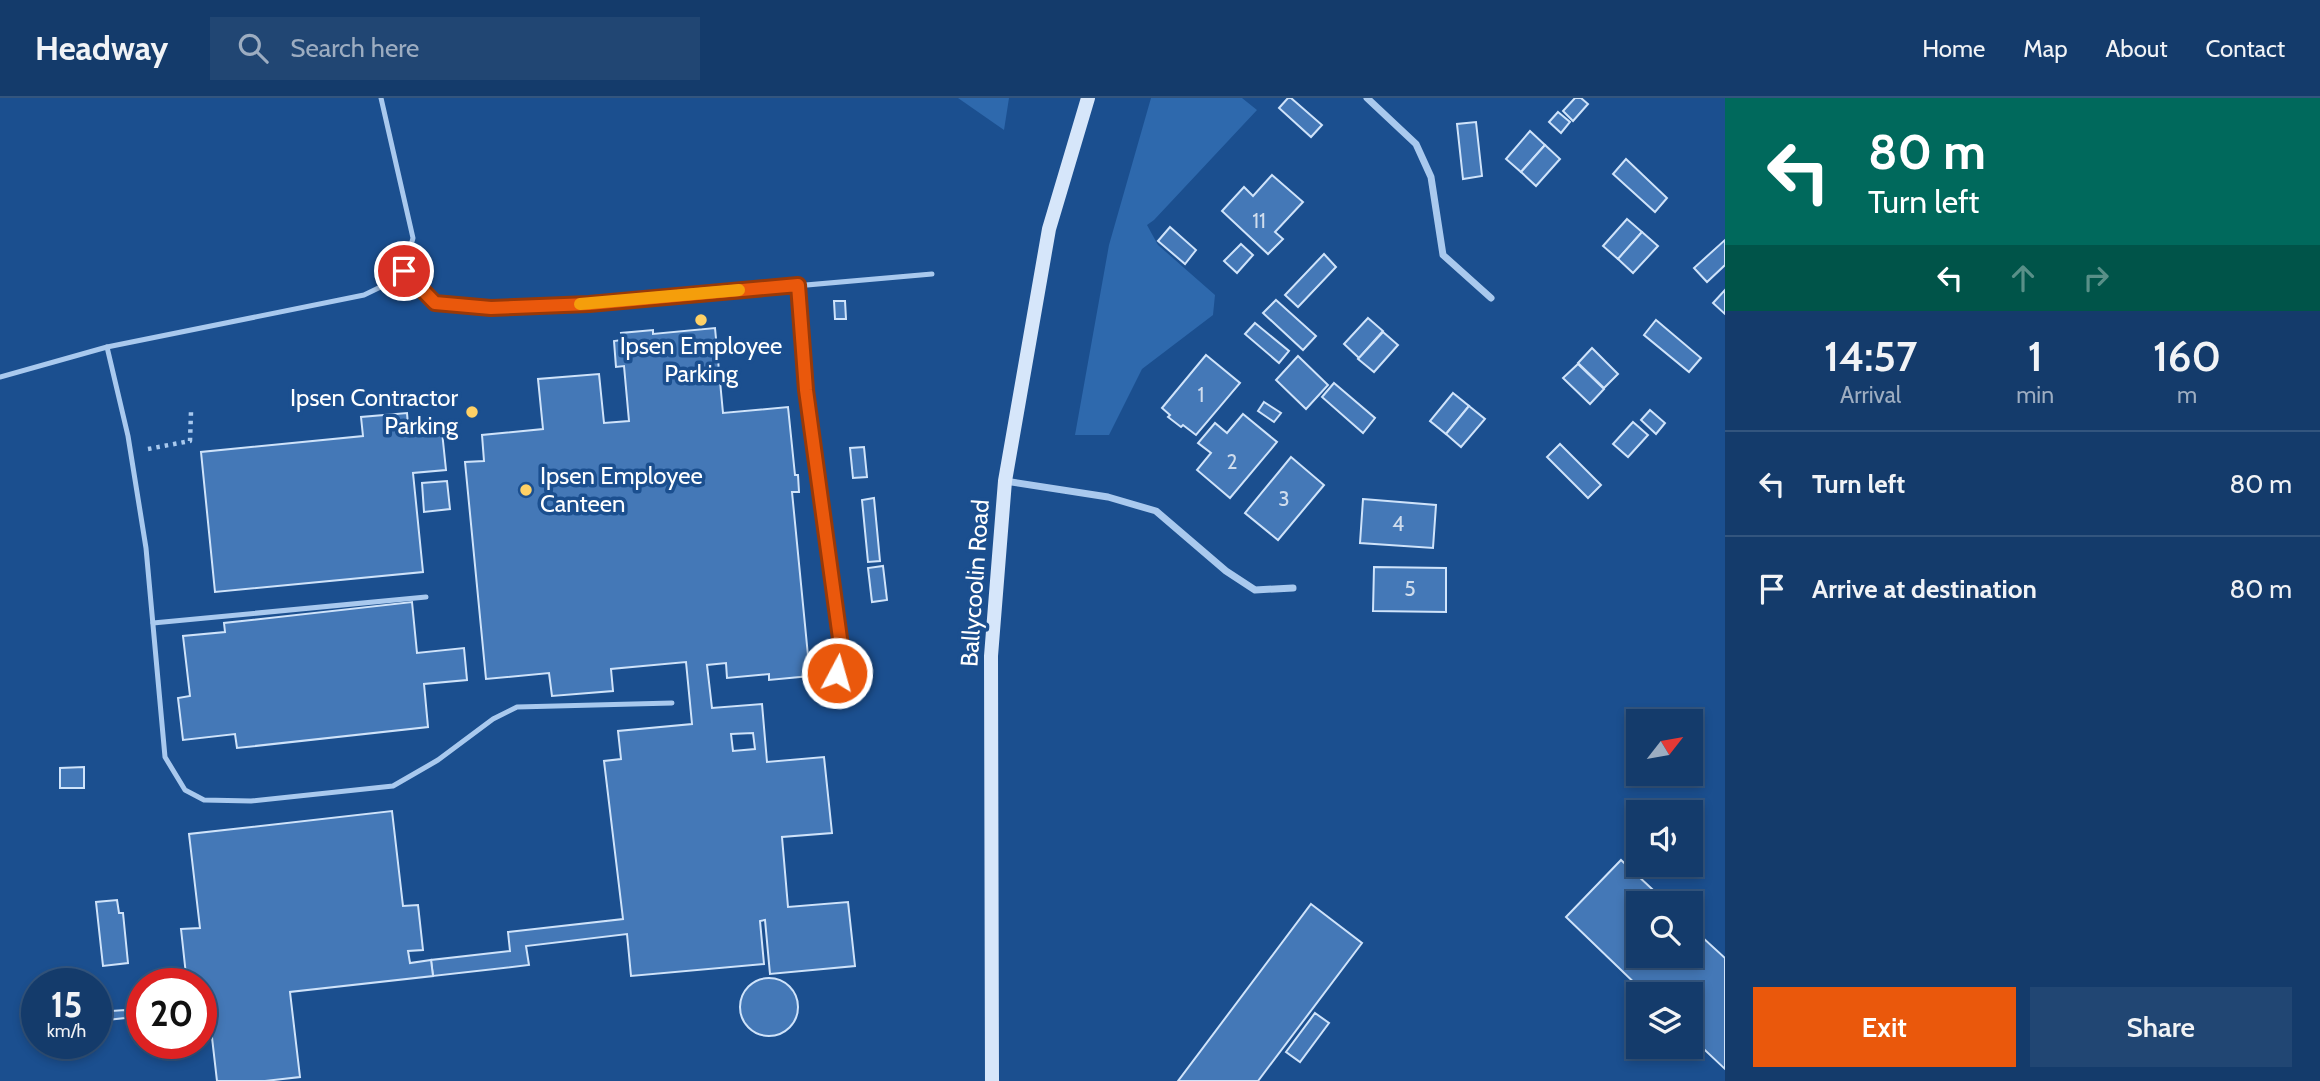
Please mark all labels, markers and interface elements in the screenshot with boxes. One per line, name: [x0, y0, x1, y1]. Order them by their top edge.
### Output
search box: [210, 17, 700, 80]
text: Headway: [35, 28, 168, 68]
icon: search: [234, 29, 272, 67]
text: Search here: [290, 32, 419, 64]
text: Home: [1922, 34, 1985, 63]
text: Map: [2023, 34, 2068, 63]
text: About: [2106, 34, 2168, 63]
text: Contact: [2206, 34, 2285, 63]
text: 80 m: [1868, 122, 1986, 181]
icon: left: [1753, 126, 1844, 217]
text: Turn left: [1868, 182, 1979, 221]
house number: 11: [1252, 208, 1266, 233]
pin: [374, 241, 434, 301]
icon: arrive: [385, 252, 423, 290]
icon: left: [1931, 259, 1969, 297]
icon: ahead: [2004, 259, 2042, 297]
icon: right: [2077, 259, 2115, 297]
marker: Ipsen Employee Parking: [693, 312, 709, 328]
text: 14:57: [1824, 330, 1917, 382]
text: 1: [2028, 330, 2043, 382]
text: 160: [2153, 330, 2221, 382]
place label: Ipsen Employee Parking: [620, 331, 782, 388]
text: Arrival: [1840, 381, 1901, 409]
text: min: [2016, 381, 2054, 409]
text: m: [2177, 381, 2197, 409]
house number: 1: [1198, 382, 1204, 407]
place label: Ipsen Contractor Parking: [290, 383, 459, 440]
marker: Ipsen Contractor Parking: [464, 404, 480, 420]
house number: 2: [1226, 449, 1238, 474]
place label: Ipsen Employee Canteen: [540, 461, 703, 518]
icon: left: [1753, 465, 1791, 503]
text: Turn left: [1812, 468, 1905, 500]
text: 80 m: [2229, 468, 2292, 500]
marker: Ipsen Employee Canteen: [518, 482, 534, 498]
house number: 3: [1278, 486, 1290, 511]
street label: Ballycoolin Road: [954, 498, 995, 668]
house number: 4: [1392, 511, 1404, 536]
icon: arrive: [1753, 570, 1791, 608]
text: Arrive at destination: [1812, 573, 2037, 605]
text: 80 m: [2229, 573, 2292, 605]
house number: 5: [1404, 576, 1416, 601]
position arrow: [800, 636, 874, 710]
north arrow: [1626, 709, 1703, 786]
map controls: [1626, 709, 1703, 1059]
button: sound: [1626, 800, 1703, 877]
button: search: [1626, 891, 1703, 968]
speed limit sign: 20: [126, 968, 217, 1059]
button: layers: [1626, 982, 1703, 1059]
text: 15: [51, 983, 82, 1026]
button: Exit: [1753, 987, 2016, 1067]
button: Share: [2030, 987, 2292, 1067]
text: km/h: [47, 1020, 86, 1042]

